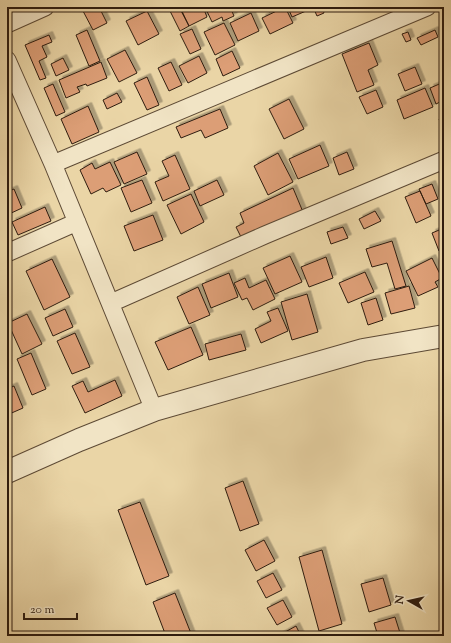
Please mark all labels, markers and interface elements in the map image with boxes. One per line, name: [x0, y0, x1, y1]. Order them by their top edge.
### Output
north arrow: [389, 581, 429, 621]
text: N: [391, 594, 409, 606]
scale bar: [24, 595, 77, 621]
text: 20 m: [30, 601, 55, 619]

